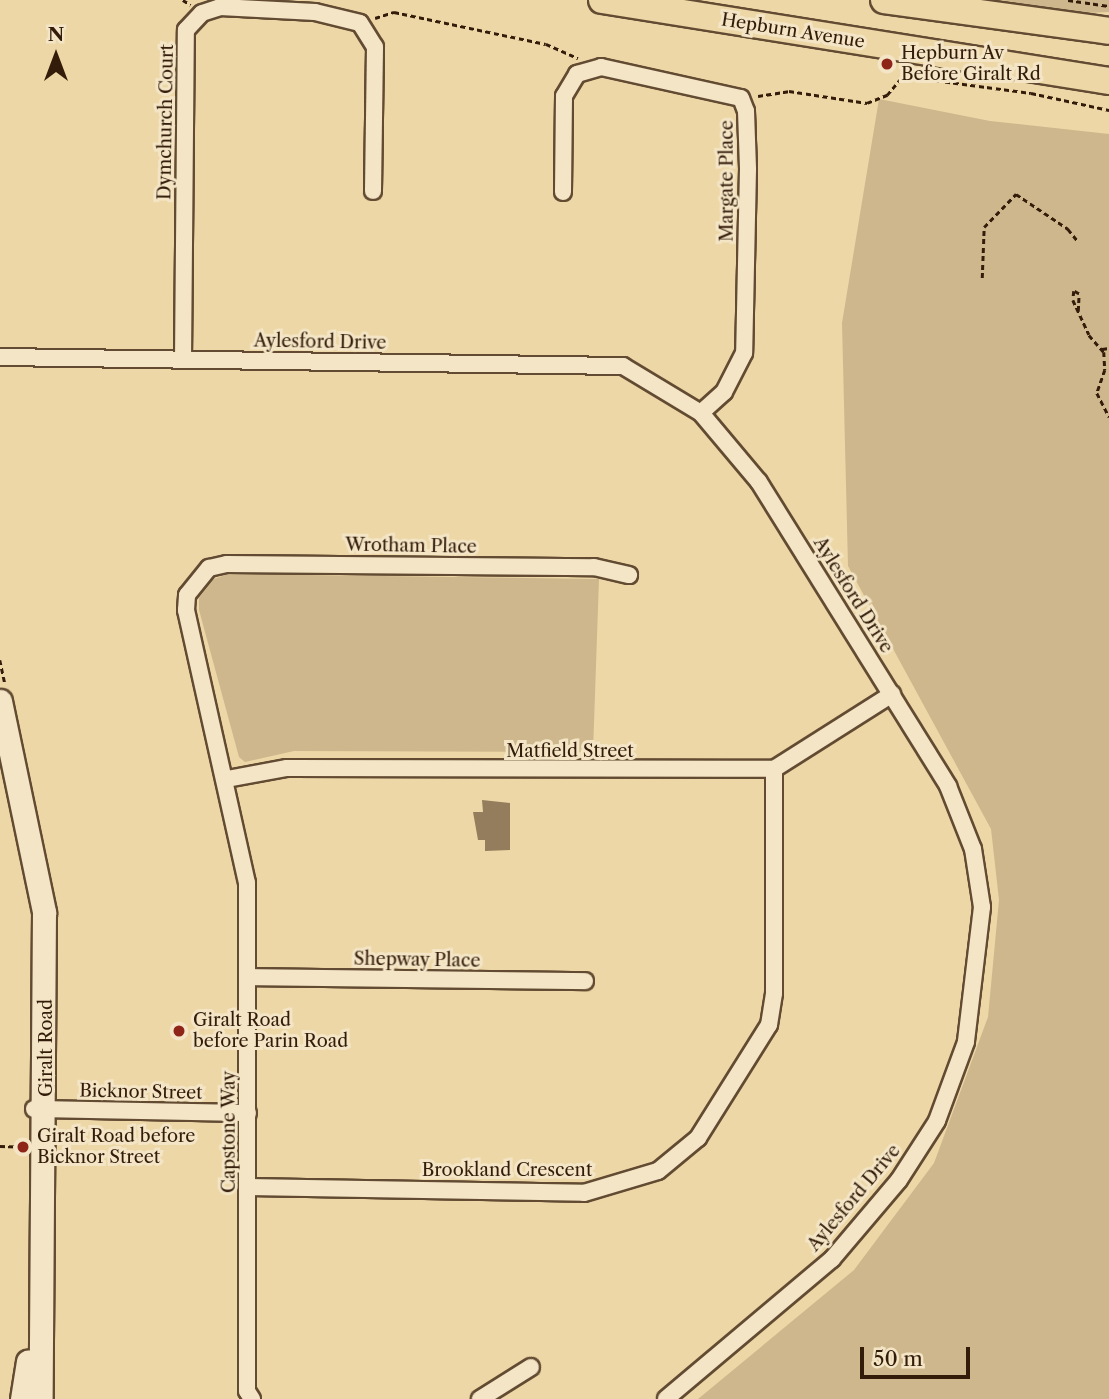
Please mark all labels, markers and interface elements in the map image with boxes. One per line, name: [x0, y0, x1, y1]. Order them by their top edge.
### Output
street label: Hepburn Avenue: [719, 9, 867, 53]
north arrow: [21, 21, 91, 91]
text: N: [48, 23, 64, 46]
place label: Hepburn Av Before Giralt Rd: [901, 43, 1041, 86]
street label: Dymchurch Court: [154, 44, 178, 200]
marker: Hepburn Av Before Giralt Rd: [879, 56, 895, 72]
street label: Margate Place: [716, 120, 738, 242]
street label: Aylesford Drive: [254, 330, 386, 354]
street label: Aylesford Drive: [809, 533, 897, 657]
street label: Wrotham Place: [345, 534, 477, 558]
street label: Matfield Street: [506, 740, 634, 762]
street label: Shepway Place: [353, 948, 481, 972]
street label: Giralt Road: [35, 999, 57, 1097]
place label: Giralt Road before Parin Road: [193, 1010, 348, 1052]
marker: Giralt Road before Parin Road: [171, 1023, 187, 1039]
street label: Capstone Way: [218, 1071, 240, 1193]
street label: Bicknor Street: [79, 1080, 203, 1104]
place label: Giralt Road before Bicknor Street: [37, 1126, 195, 1168]
marker: Giralt Road before Bicknor Street: [15, 1139, 31, 1155]
street label: Aylesford Drive: [803, 1140, 905, 1256]
street label: Brookland Crescent: [422, 1159, 592, 1181]
scale bar: [864, 1332, 974, 1376]
text: 50 m: [873, 1346, 923, 1371]

